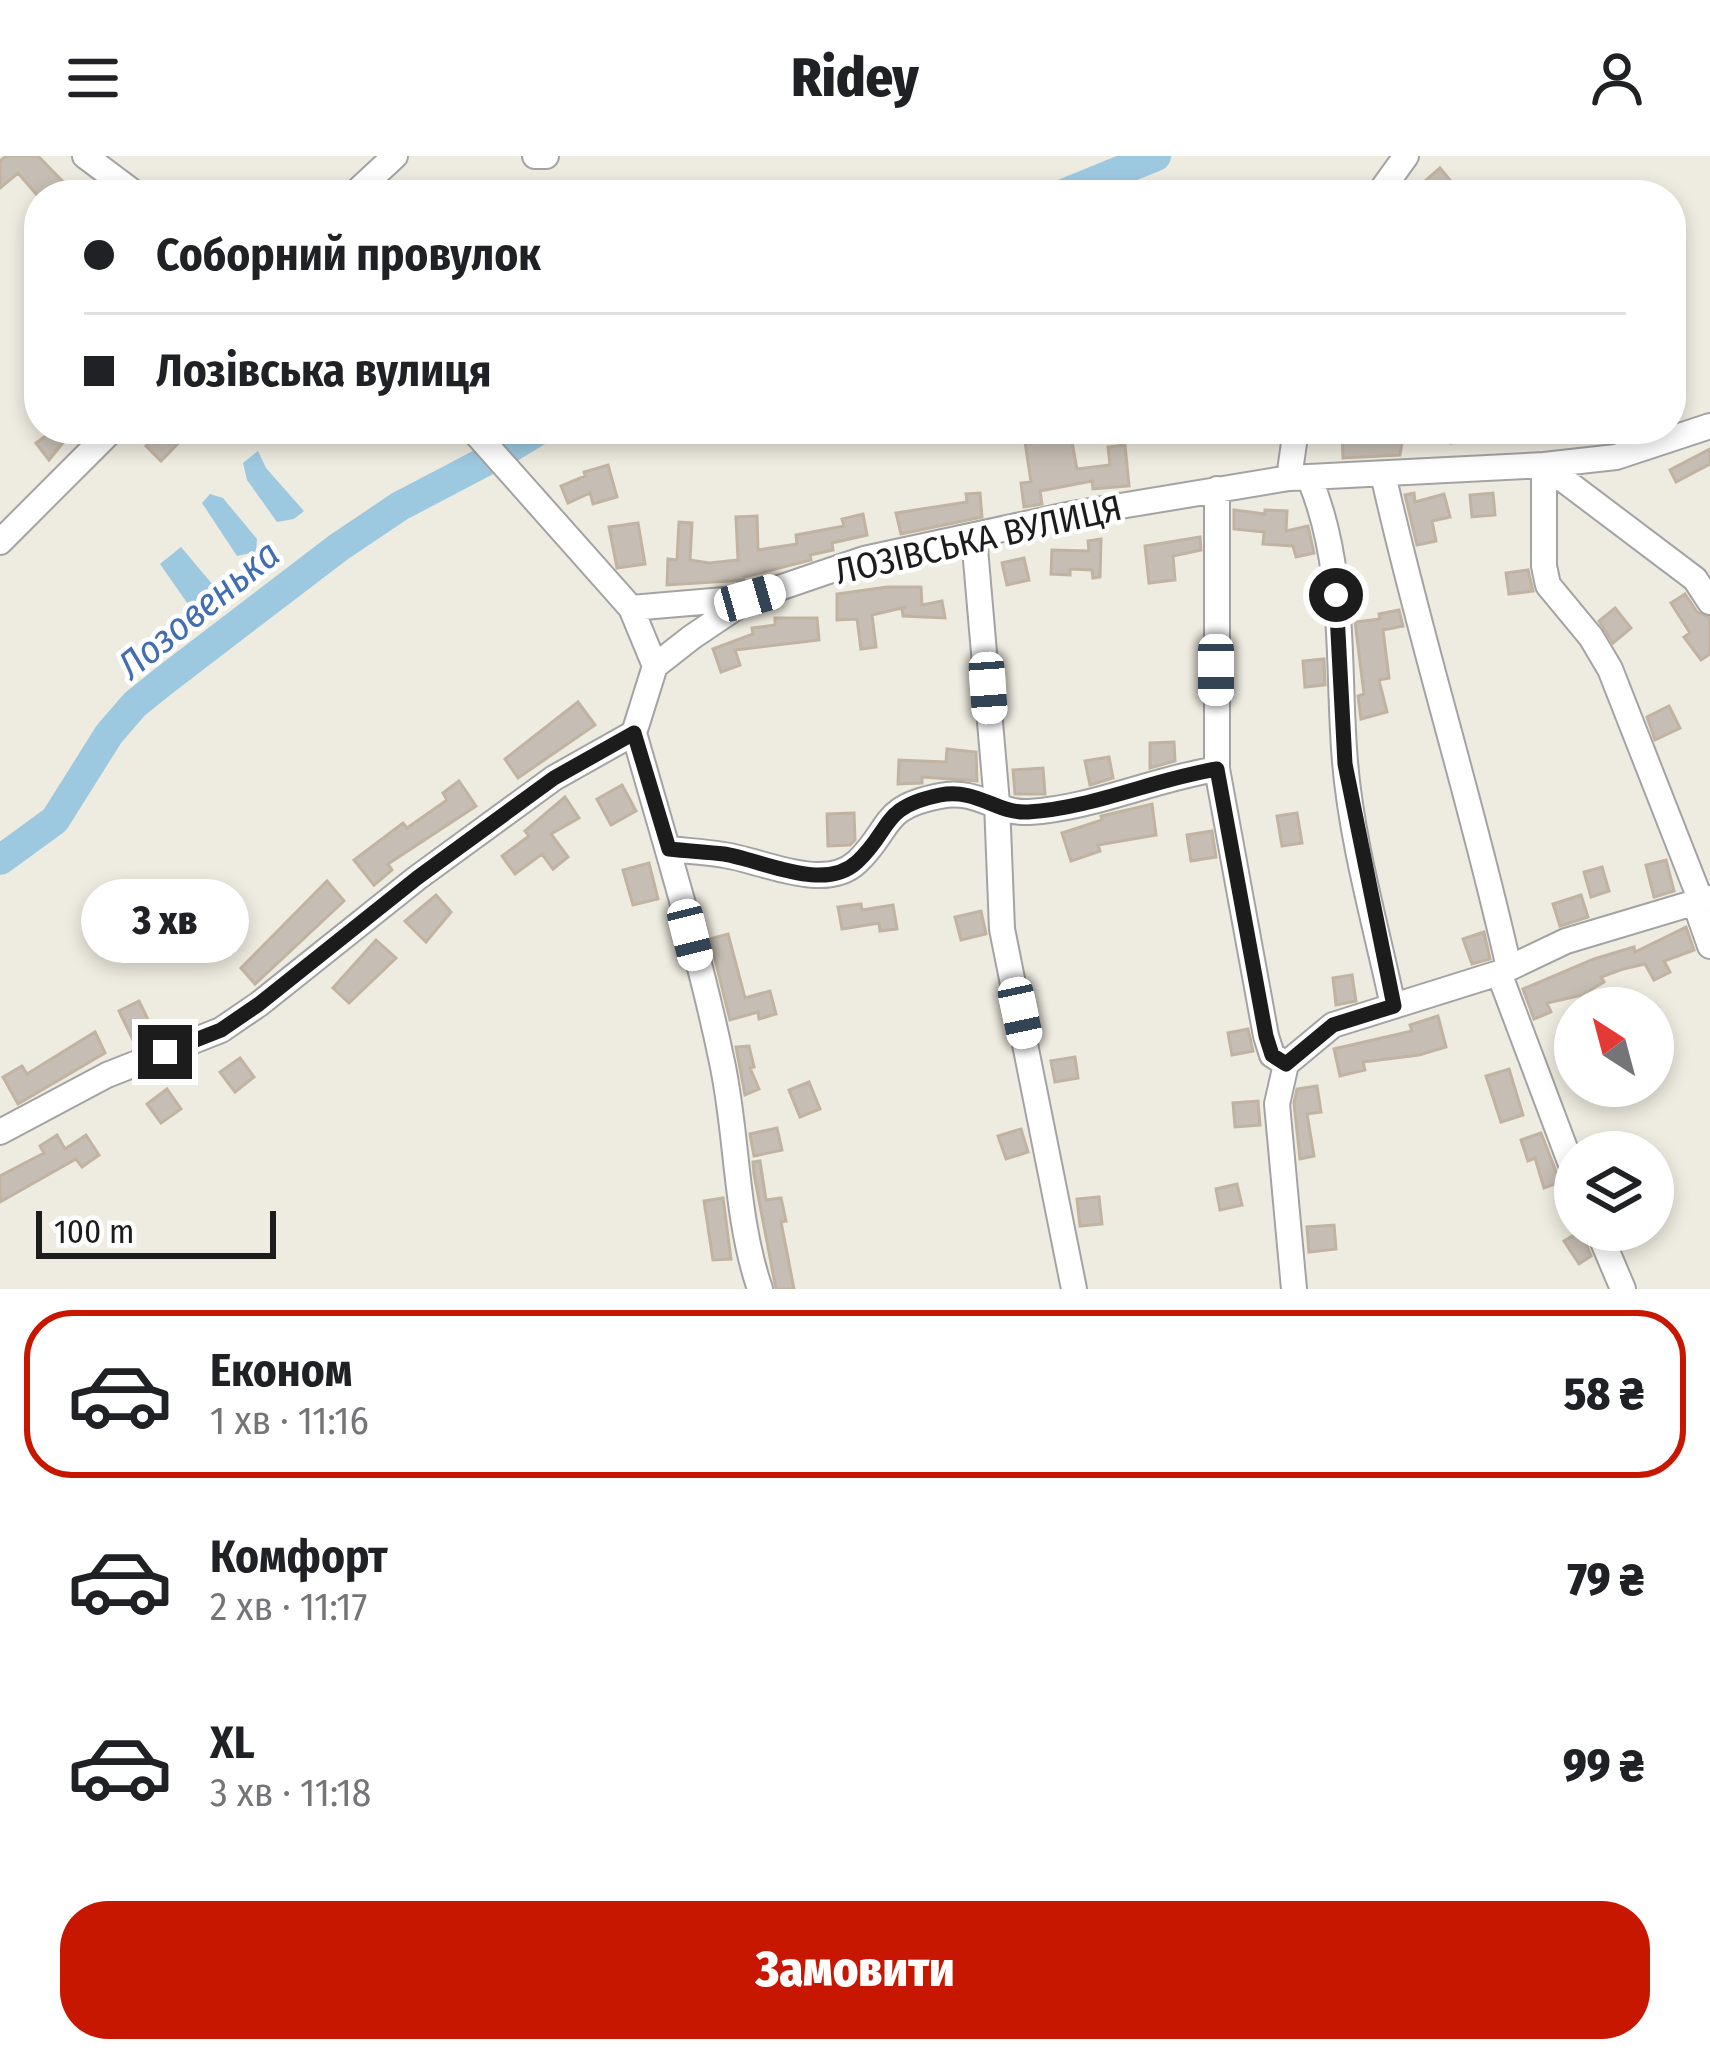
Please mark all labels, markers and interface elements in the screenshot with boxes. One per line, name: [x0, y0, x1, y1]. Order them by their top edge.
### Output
icon: menu: [60, 45, 126, 111]
icon: person: [1584, 45, 1650, 111]
text: Ridey: [791, 46, 919, 110]
text: Соборний провулок: [156, 228, 541, 282]
text: Лозівська вулиця: [156, 344, 491, 398]
street label: ЛОЗІВСЬКА ВУЛИЦЯ: [831, 486, 1126, 594]
water label: Лозовенька: [108, 531, 289, 690]
route start: [1309, 568, 1363, 622]
car: [710, 571, 790, 625]
car: [1198, 634, 1234, 706]
car: [968, 651, 1008, 725]
callout: 3 хв: [81, 878, 249, 962]
car: [664, 896, 716, 974]
text: 3 хв: [133, 898, 197, 944]
car: [995, 974, 1045, 1052]
north arrow: [1554, 987, 1674, 1107]
map controls: [1554, 987, 1674, 1251]
route end: [138, 1025, 192, 1079]
button: layers: [1554, 1131, 1674, 1251]
scale bar: [36, 1205, 276, 1258]
text: 100 m: [54, 1212, 134, 1252]
icon: car: [66, 1340, 174, 1448]
text: Економ: [210, 1344, 352, 1398]
text: 58 ₴: [1564, 1367, 1644, 1421]
text: 1 хв · 11:16: [210, 1398, 369, 1444]
icon: car: [66, 1526, 174, 1634]
text: Комфорт: [210, 1530, 388, 1584]
text: 79 ₴: [1568, 1553, 1644, 1607]
text: 2 хв · 11:17: [210, 1584, 367, 1630]
icon: car: [66, 1712, 174, 1820]
text: XL: [210, 1716, 255, 1770]
text: 99 ₴: [1563, 1739, 1644, 1793]
text: 3 хв · 11:18: [210, 1770, 371, 1816]
button: Замовити: [60, 1901, 1650, 2039]

